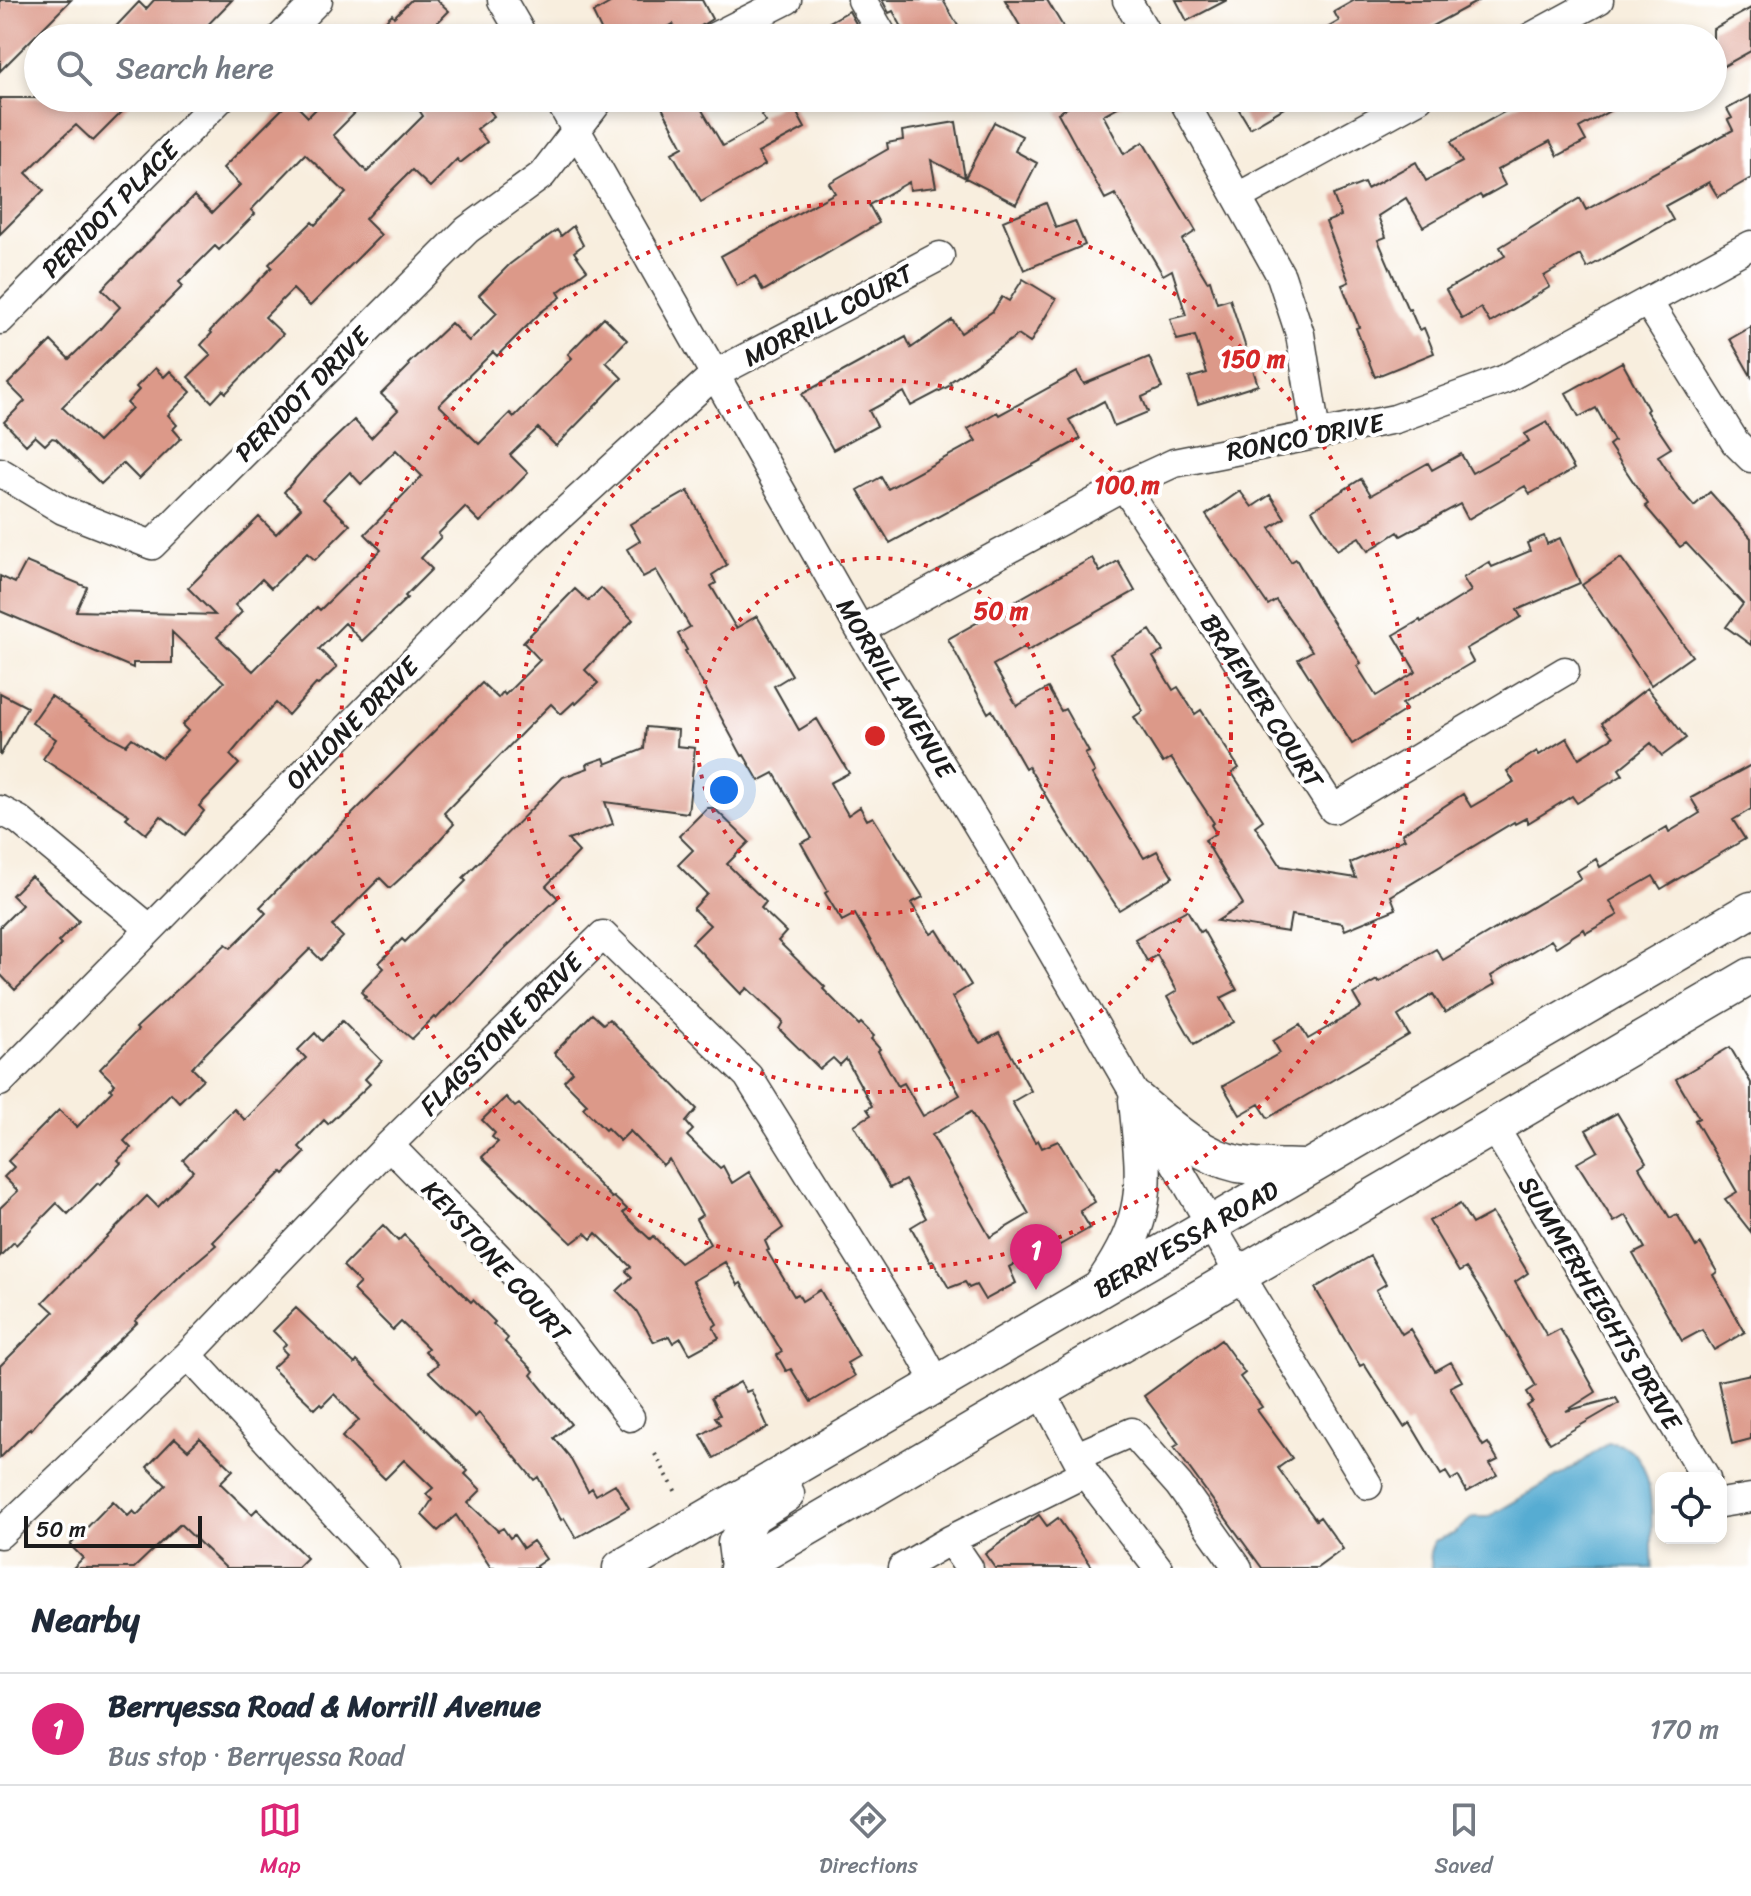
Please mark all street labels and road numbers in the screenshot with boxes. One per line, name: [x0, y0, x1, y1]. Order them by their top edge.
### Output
street label: PERIDOT PLACE: [30, 128, 191, 289]
street label: MORRILL COURT: [734, 250, 923, 379]
street label: PERIDOT DRIVE: [223, 314, 382, 473]
street label: RONCO DRIVE: [1222, 399, 1389, 475]
street label: MORRILL AVENUE: [824, 589, 969, 789]
street label: BRAEMER COURT: [1188, 604, 1337, 799]
street label: OHLONE DRIVE: [274, 644, 431, 801]
street label: FLAGSTONE DRIVE: [408, 940, 595, 1127]
street label: BERRYESSA ROAD: [1084, 1167, 1288, 1311]
street label: SUMMERHEIGHTS DRIVE: [1505, 1167, 1695, 1441]
street label: KEYSTONE COURT: [410, 1169, 584, 1355]

